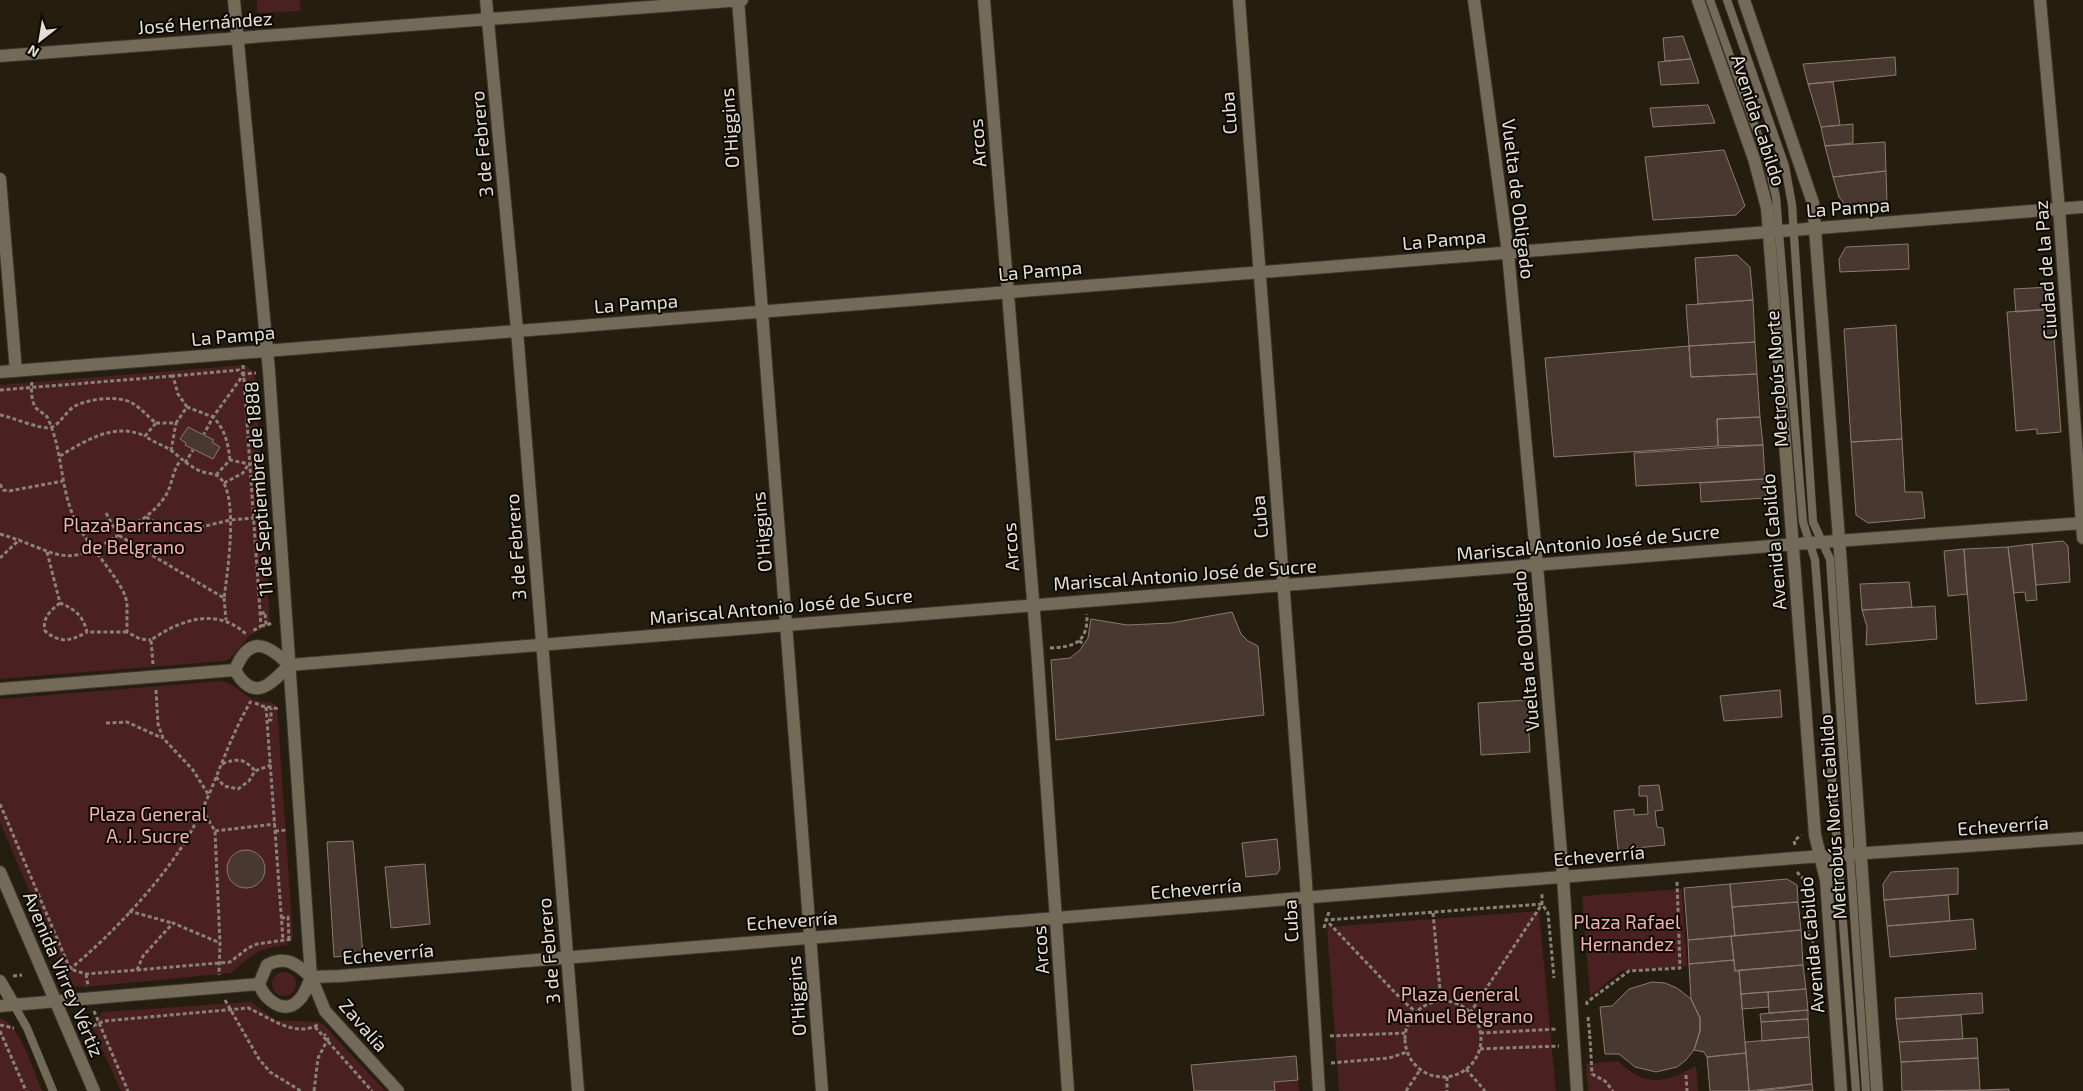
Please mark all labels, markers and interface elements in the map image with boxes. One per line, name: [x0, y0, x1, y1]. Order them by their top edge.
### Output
street label: José Hernández: [137, 6, 273, 38]
north arrow: [15, 15, 65, 65]
text: N: [24, 42, 42, 61]
street label: Avenida Cabildo: [1727, 51, 1791, 189]
street label: O'Higgins: [715, 87, 743, 169]
street label: 3 de Febrero: [465, 90, 497, 198]
street label: Cuba: [1215, 91, 1241, 135]
street label: Arcos: [963, 118, 991, 168]
street label: Vuelta de Obligado: [1498, 118, 1540, 280]
street label: La Pampa: [1805, 193, 1891, 221]
street label: Ciudad de la Paz: [2029, 200, 2061, 340]
street label: La Pampa: [1401, 224, 1487, 254]
street label: La Pampa: [997, 255, 1083, 285]
street label: La Pampa: [593, 289, 679, 317]
street label: Metrobús Norte: [1760, 310, 1792, 448]
street label: La Pampa: [190, 320, 276, 350]
street label: 11 de Septiembre de 1888: [239, 381, 277, 597]
street label: Avenida Cabildo: [1756, 473, 1790, 611]
street label: O'Higgins: [746, 491, 776, 573]
street label: 3 de Febrero: [500, 493, 530, 601]
street label: Cuba: [1246, 495, 1272, 539]
park label: Plaza Barrancas de Belgrano: [63, 513, 203, 558]
street label: Mariscal Antonio José de Sucre: [1455, 519, 1721, 565]
street label: Arcos: [997, 522, 1023, 572]
street label: Mariscal Antonio José de Sucre: [1052, 553, 1318, 595]
street label: Vuelta de Obligado: [1507, 570, 1543, 732]
street label: Mariscal Antonio José de Sucre: [648, 583, 914, 629]
street label: Metrobús Norte Cabildo: [1813, 714, 1851, 920]
park label: Plaza General A. J. Sucre: [89, 802, 208, 847]
street label: Echeverría: [1956, 810, 2050, 840]
street label: Echeverría: [1552, 840, 1646, 870]
street label: Echeverría: [1149, 873, 1243, 903]
street label: Avenida Cabildo: [1794, 876, 1828, 1014]
street label: Avenida Virrey Vértiz: [19, 888, 109, 1060]
street label: 3 de Febrero: [532, 897, 564, 1005]
street label: Cuba: [1277, 899, 1303, 943]
street label: Echeverría: [745, 905, 839, 935]
park label: Plaza Rafael Hernandez: [1573, 910, 1681, 955]
street label: Arcos: [1027, 925, 1053, 975]
street label: Echeverría: [341, 938, 435, 968]
street label: O'Higgins: [782, 955, 810, 1037]
park label: Plaza General Manuel Belgrano: [1387, 982, 1533, 1027]
street label: Zavalía: [335, 994, 393, 1056]

